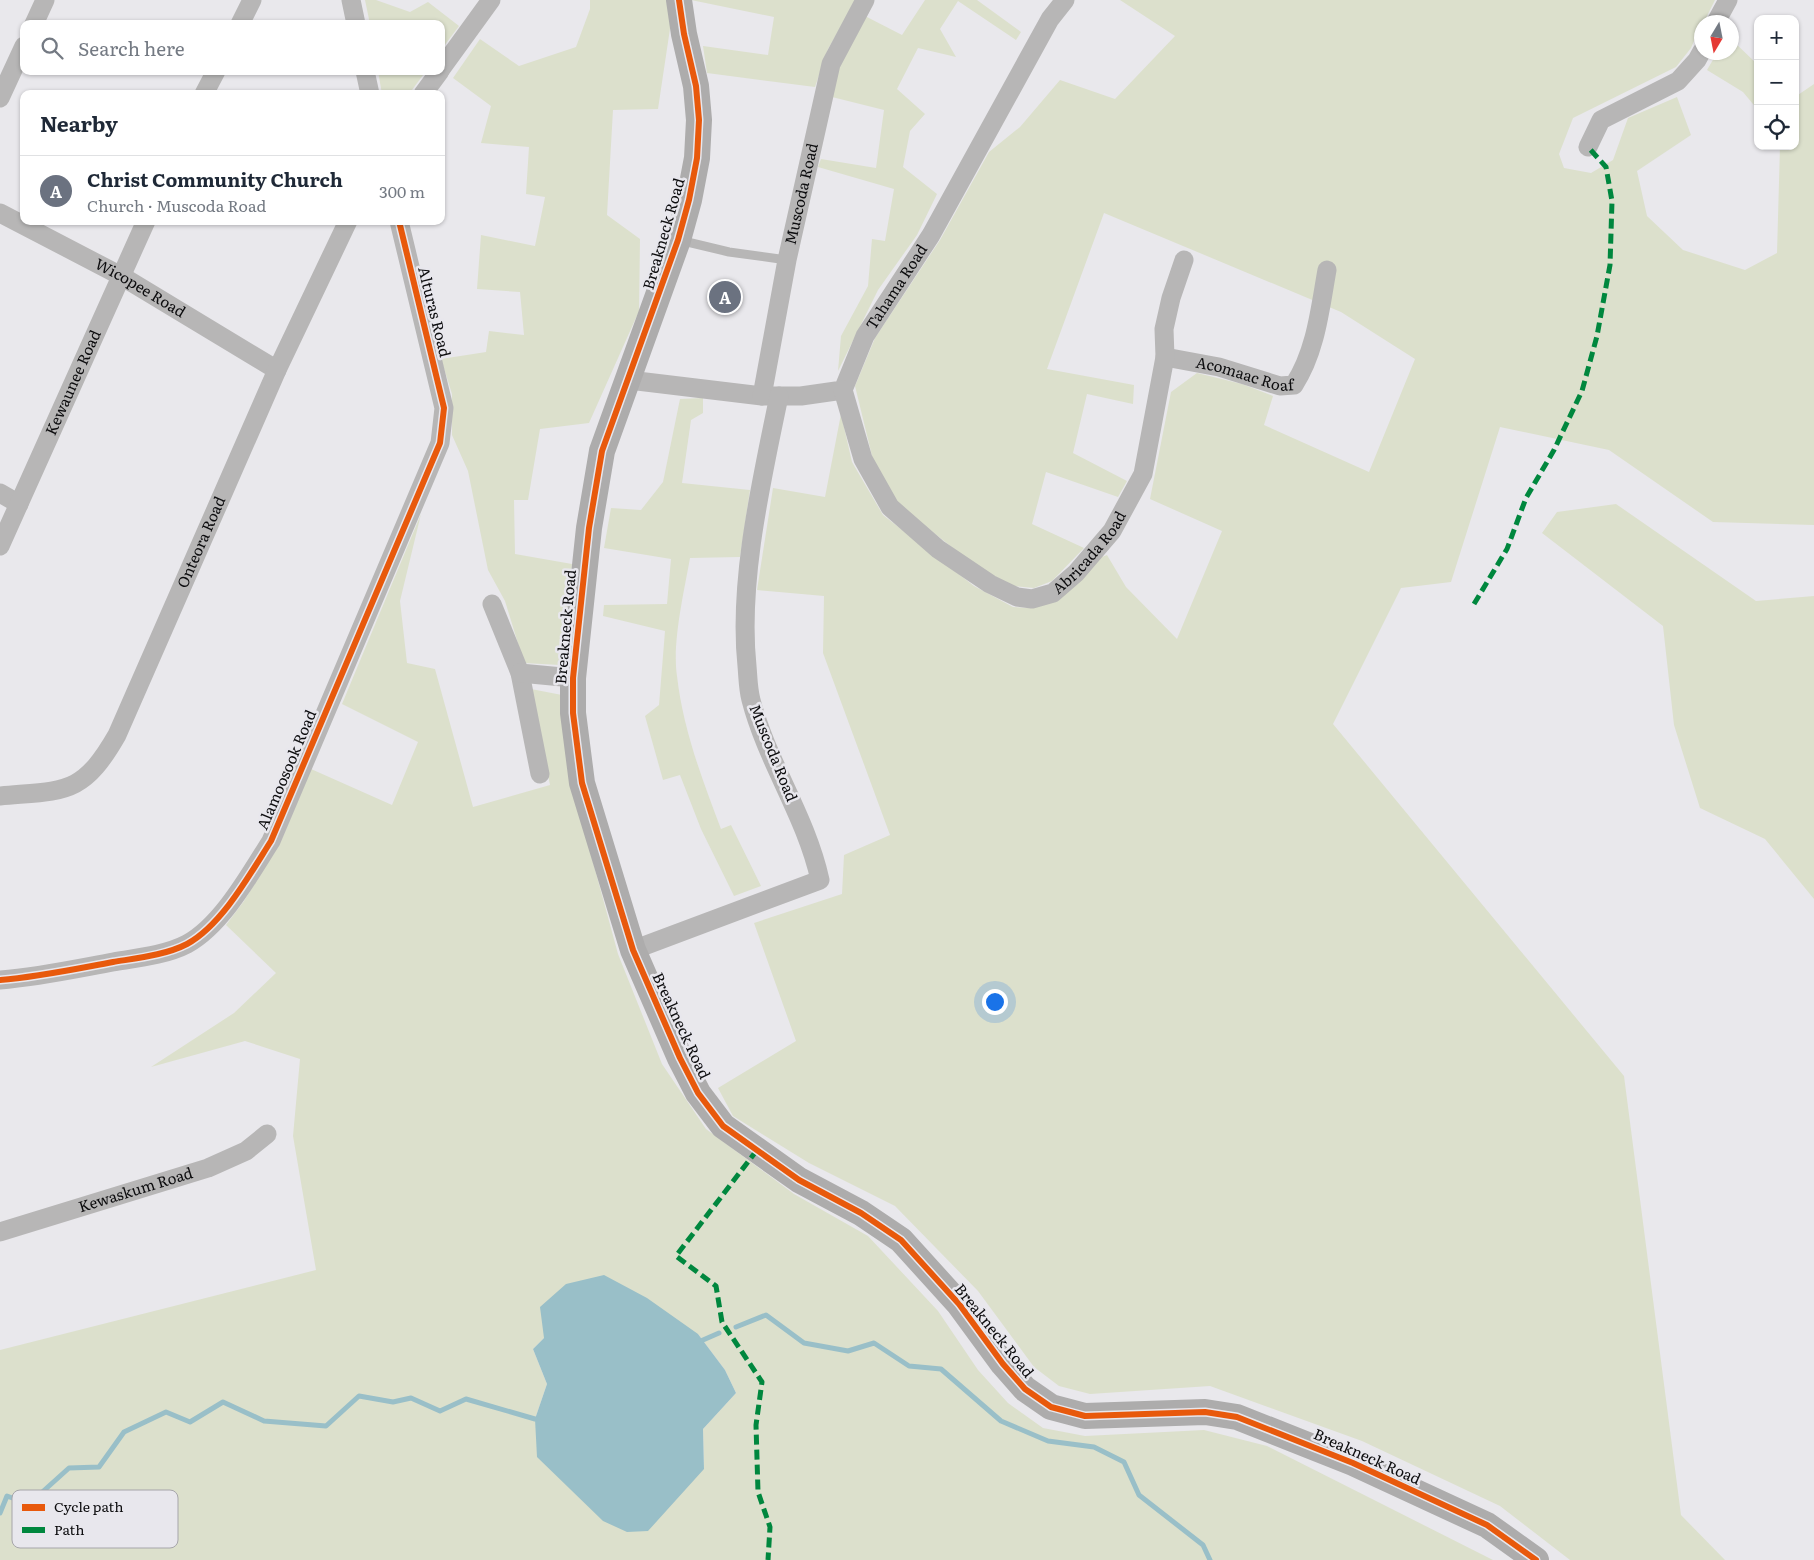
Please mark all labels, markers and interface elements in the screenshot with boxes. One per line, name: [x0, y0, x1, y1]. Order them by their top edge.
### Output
north arrow: [1694, 15, 1739, 60]
map controls: [1754, 15, 1799, 150]
button: +: [1754, 15, 1799, 60]
search box: [20, 20, 445, 75]
icon: search: [38, 34, 66, 62]
text: Search here: [78, 34, 185, 62]
button: −: [1754, 60, 1799, 105]
button: locate: [1754, 105, 1799, 150]
text: Nearby: [40, 107, 118, 138]
street label: Muscoda Road: [778, 141, 823, 247]
text: Christ Community Church: [87, 165, 343, 193]
street label: Breakneck Road: [636, 175, 690, 292]
text: A: [50, 179, 62, 203]
text: 300 m: [379, 179, 425, 203]
text: Church · Muscoda Road: [87, 193, 266, 217]
street label: Tahama Road: [859, 239, 932, 334]
street label: Wicopee Road: [91, 251, 191, 322]
street label: Alturas Road: [413, 264, 458, 359]
pin: A: [709, 278, 741, 316]
street label: Kewaunee Road: [38, 326, 106, 439]
street label: Acomaac Roaf: [1194, 350, 1296, 396]
street label: Onteora Road: [170, 492, 230, 591]
street label: Abricada Road: [1046, 506, 1131, 599]
street label: Breakneck Road: [548, 568, 581, 685]
street label: Muscoda Road: [744, 700, 804, 805]
street label: Alamoosook Road: [250, 706, 321, 833]
street label: Breakneck Road: [648, 968, 717, 1082]
your location: [982, 989, 1008, 1015]
street label: Kewaskum Road: [75, 1160, 195, 1217]
street label: Breakneck Road: [950, 1278, 1040, 1382]
street label: Breakneck Road: [1310, 1422, 1425, 1490]
legend: [12, 1490, 178, 1548]
text: Cycle path: [54, 1496, 123, 1516]
text: Path: [54, 1519, 84, 1539]

